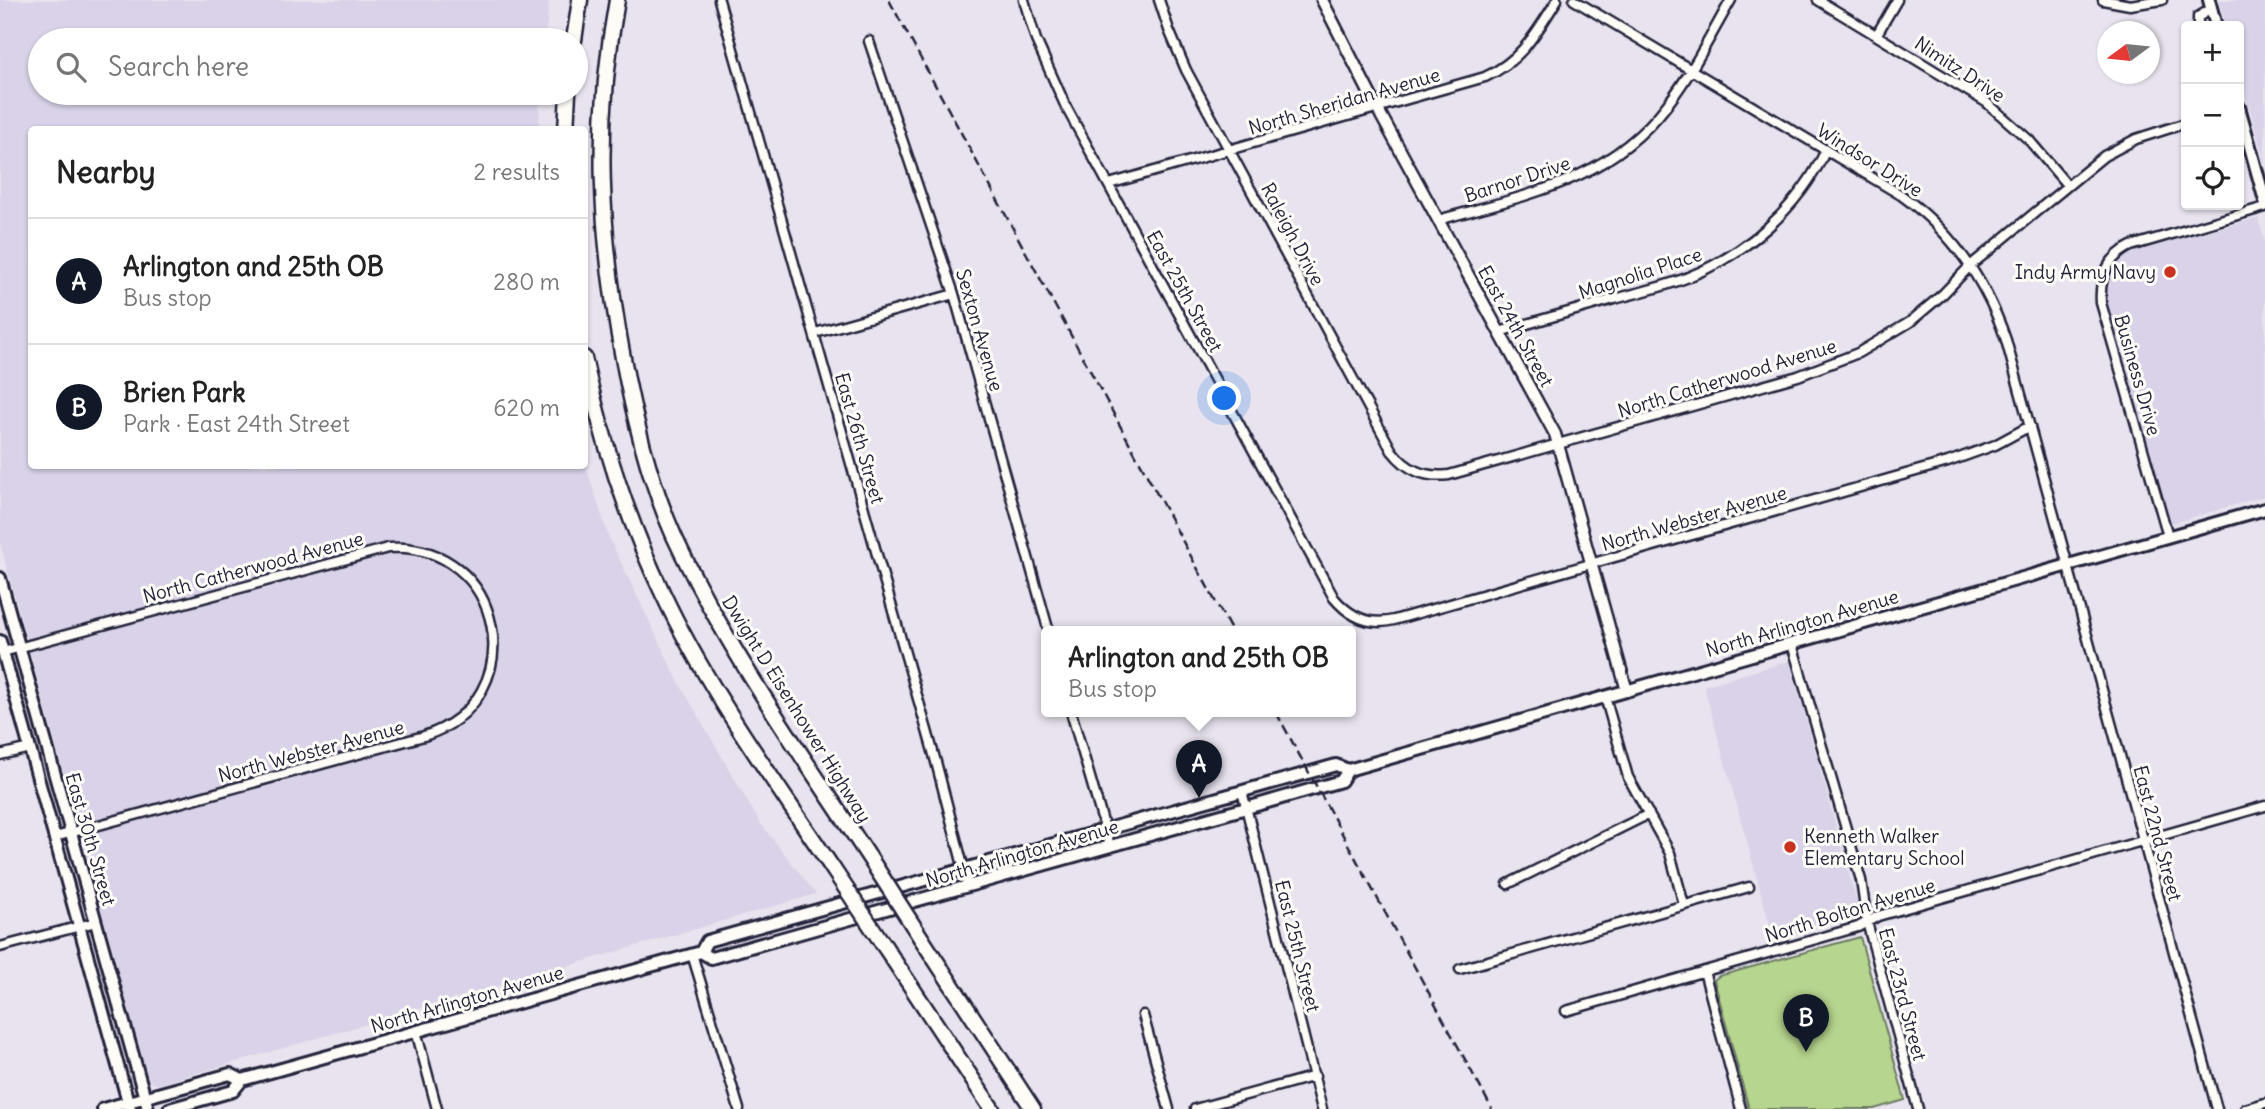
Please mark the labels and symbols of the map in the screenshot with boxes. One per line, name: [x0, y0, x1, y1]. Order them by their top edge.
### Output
north arrow: [2097, 21, 2160, 84]
street label: Nimitz Drive: [1910, 31, 2010, 107]
street label: North Sheridan Avenue: [1245, 62, 1443, 140]
street label: Windsor Drive: [1813, 118, 1927, 202]
street label: Barnor Drive: [1461, 151, 1573, 207]
street label: Raleigh Drive: [1256, 179, 1330, 289]
street label: East 25th Street: [1142, 226, 1228, 356]
street label: Magnolia Place: [1575, 242, 1705, 304]
place label: Indy Army Navy: [2015, 260, 2156, 284]
street label: East 24th Street: [1473, 261, 1559, 391]
marker: Indy Army Navy: [2162, 264, 2178, 280]
street label: Sexton Avenue: [951, 266, 1009, 394]
street label: Business Drive: [2109, 312, 2167, 438]
street label: North Catherwood Avenue: [1615, 333, 1839, 423]
street label: East 26th Street: [830, 370, 890, 506]
your location: [1207, 381, 1241, 415]
street label: North Webster Avenue: [1599, 480, 1789, 556]
street label: North Catherwood Avenue: [140, 526, 366, 608]
street label: North Arlington Avenue: [1703, 584, 1901, 662]
street label: Dwight D Eisenhower Highway: [717, 591, 877, 827]
street label: North Webster Avenue: [215, 715, 407, 787]
pin: A: [1176, 740, 1222, 798]
street label: East 22nd Street: [2128, 762, 2188, 904]
street label: East 30th Street: [61, 770, 121, 908]
street label: North Arlington Avenue: [923, 814, 1121, 892]
place label: Kenneth Walker Elementary School: [1804, 824, 1965, 870]
marker: Kenneth Walker Elementary School: [1782, 839, 1798, 855]
street label: North Bolton Avenue: [1762, 873, 1938, 947]
street label: East 25th Street: [1270, 877, 1326, 1015]
street label: East 23rd Street: [1874, 925, 1932, 1063]
street label: North Arlington Avenue: [368, 960, 566, 1038]
pin: B: [1783, 994, 1829, 1052]

